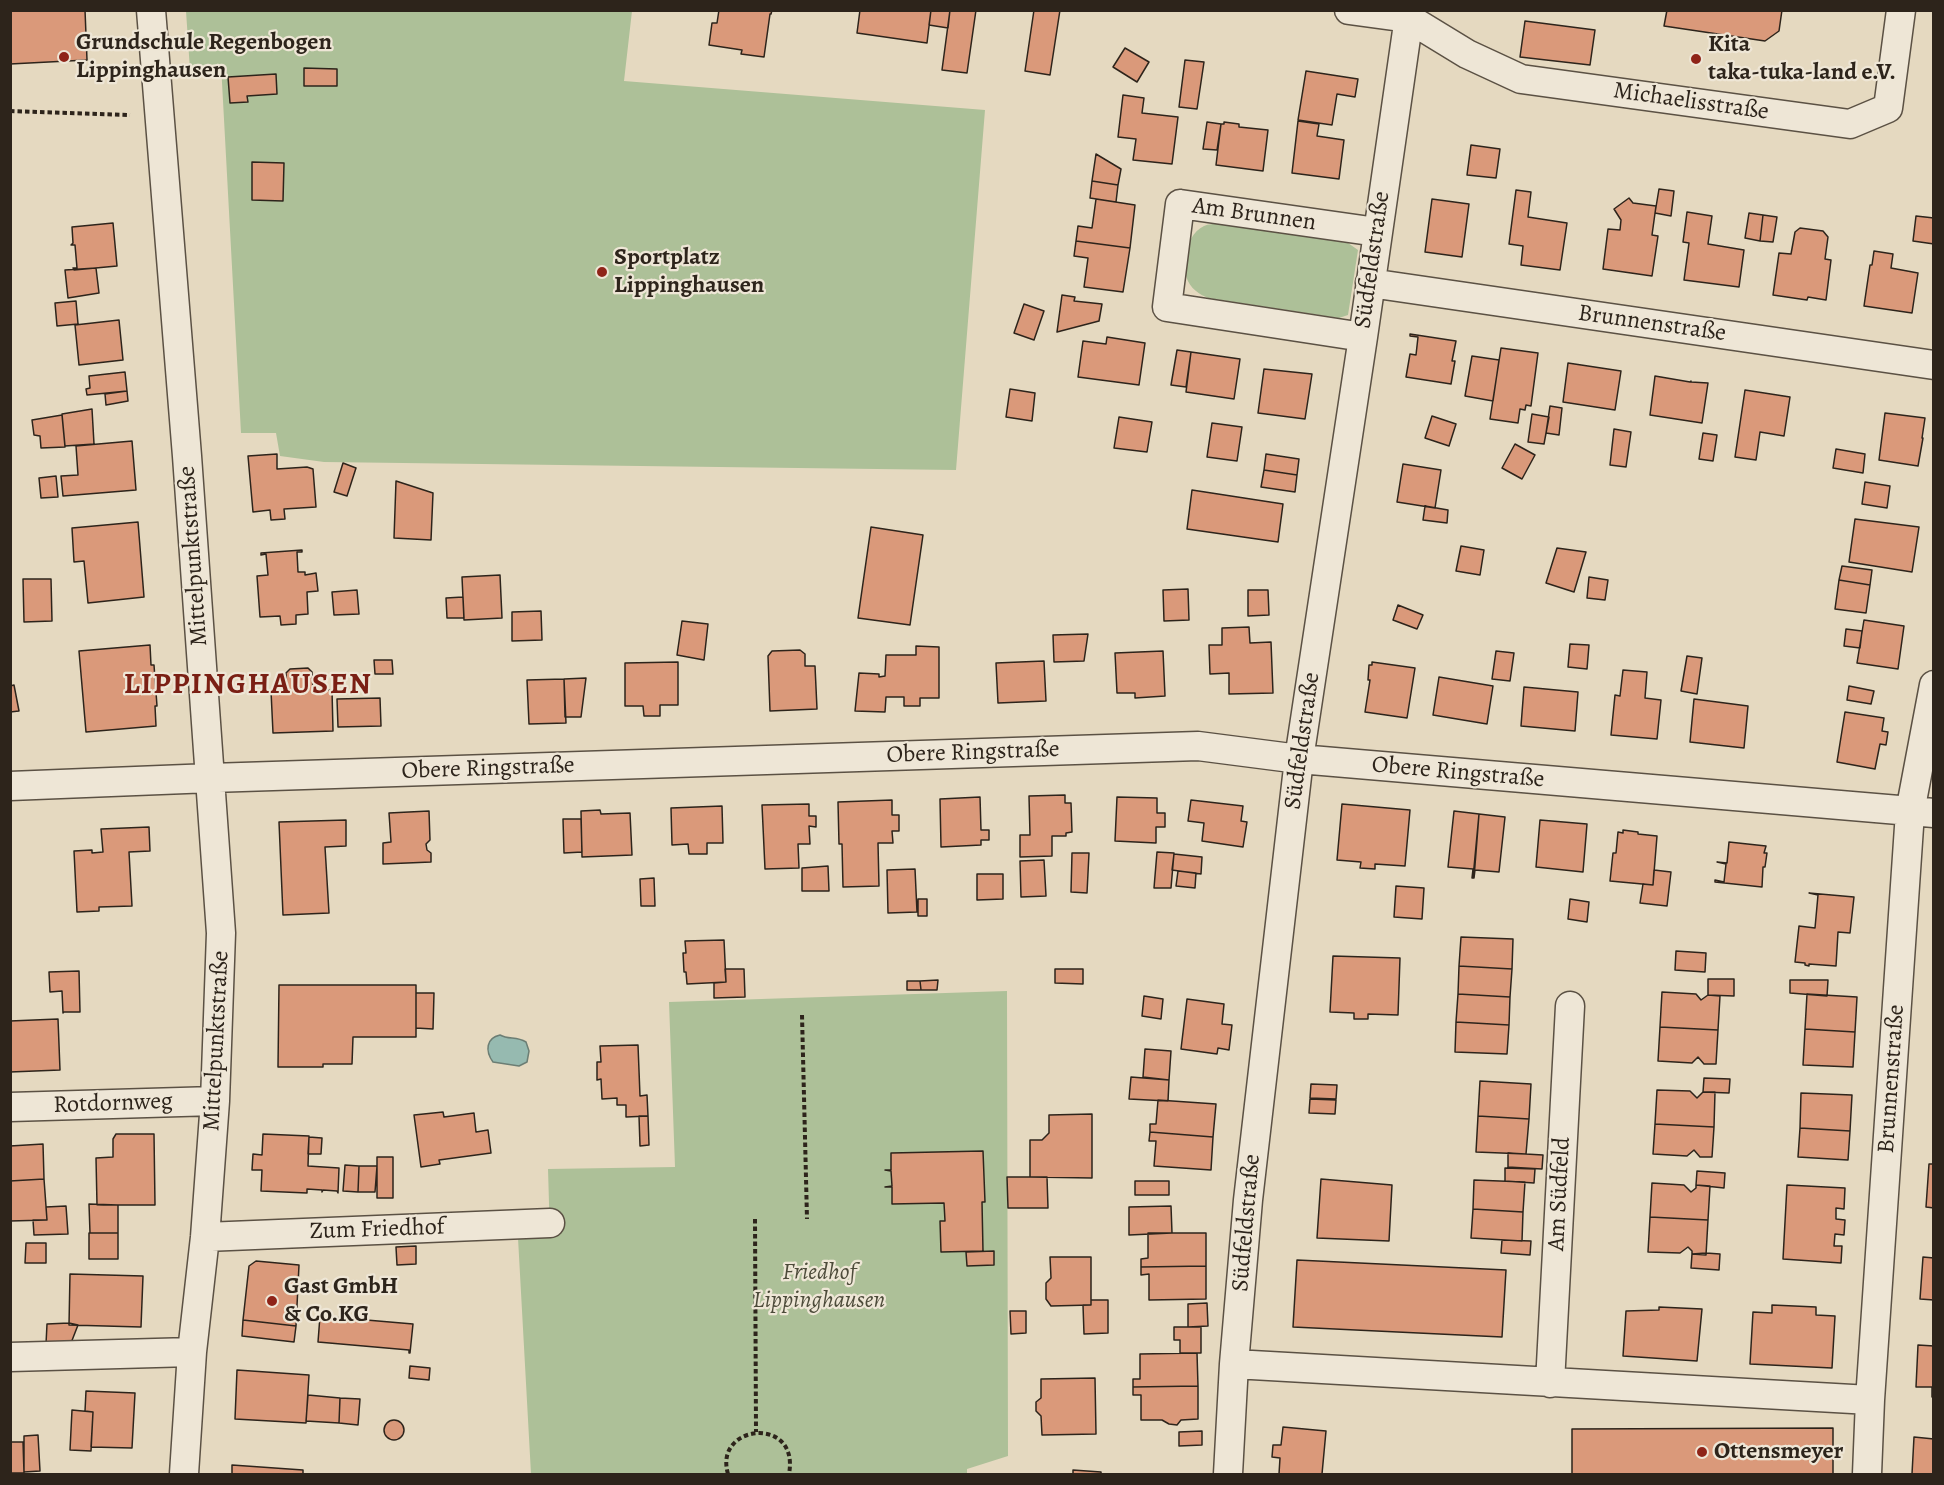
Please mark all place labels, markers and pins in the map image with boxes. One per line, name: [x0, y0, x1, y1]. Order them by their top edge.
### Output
place label: Grundschule Regenbogen Lippinghausen: [76, 29, 332, 85]
place label: Kita taka-tuka-land e.V.: [1708, 31, 1896, 87]
marker: Grundschule Regenbogen Lippinghausen: [57, 50, 71, 64]
marker: Kita taka-tuka-land e.V.: [1689, 52, 1703, 66]
place label: Sportplatz Lippinghausen: [614, 244, 764, 300]
marker: Sportplatz Lippinghausen: [595, 265, 609, 279]
place label: Gast GmbH & Co.KG: [284, 1273, 398, 1329]
marker: Gast GmbH & Co.KG: [265, 1294, 279, 1308]
place label: Ottensmeyer: [1714, 1438, 1843, 1466]
marker: Ottensmeyer: [1695, 1445, 1709, 1459]

